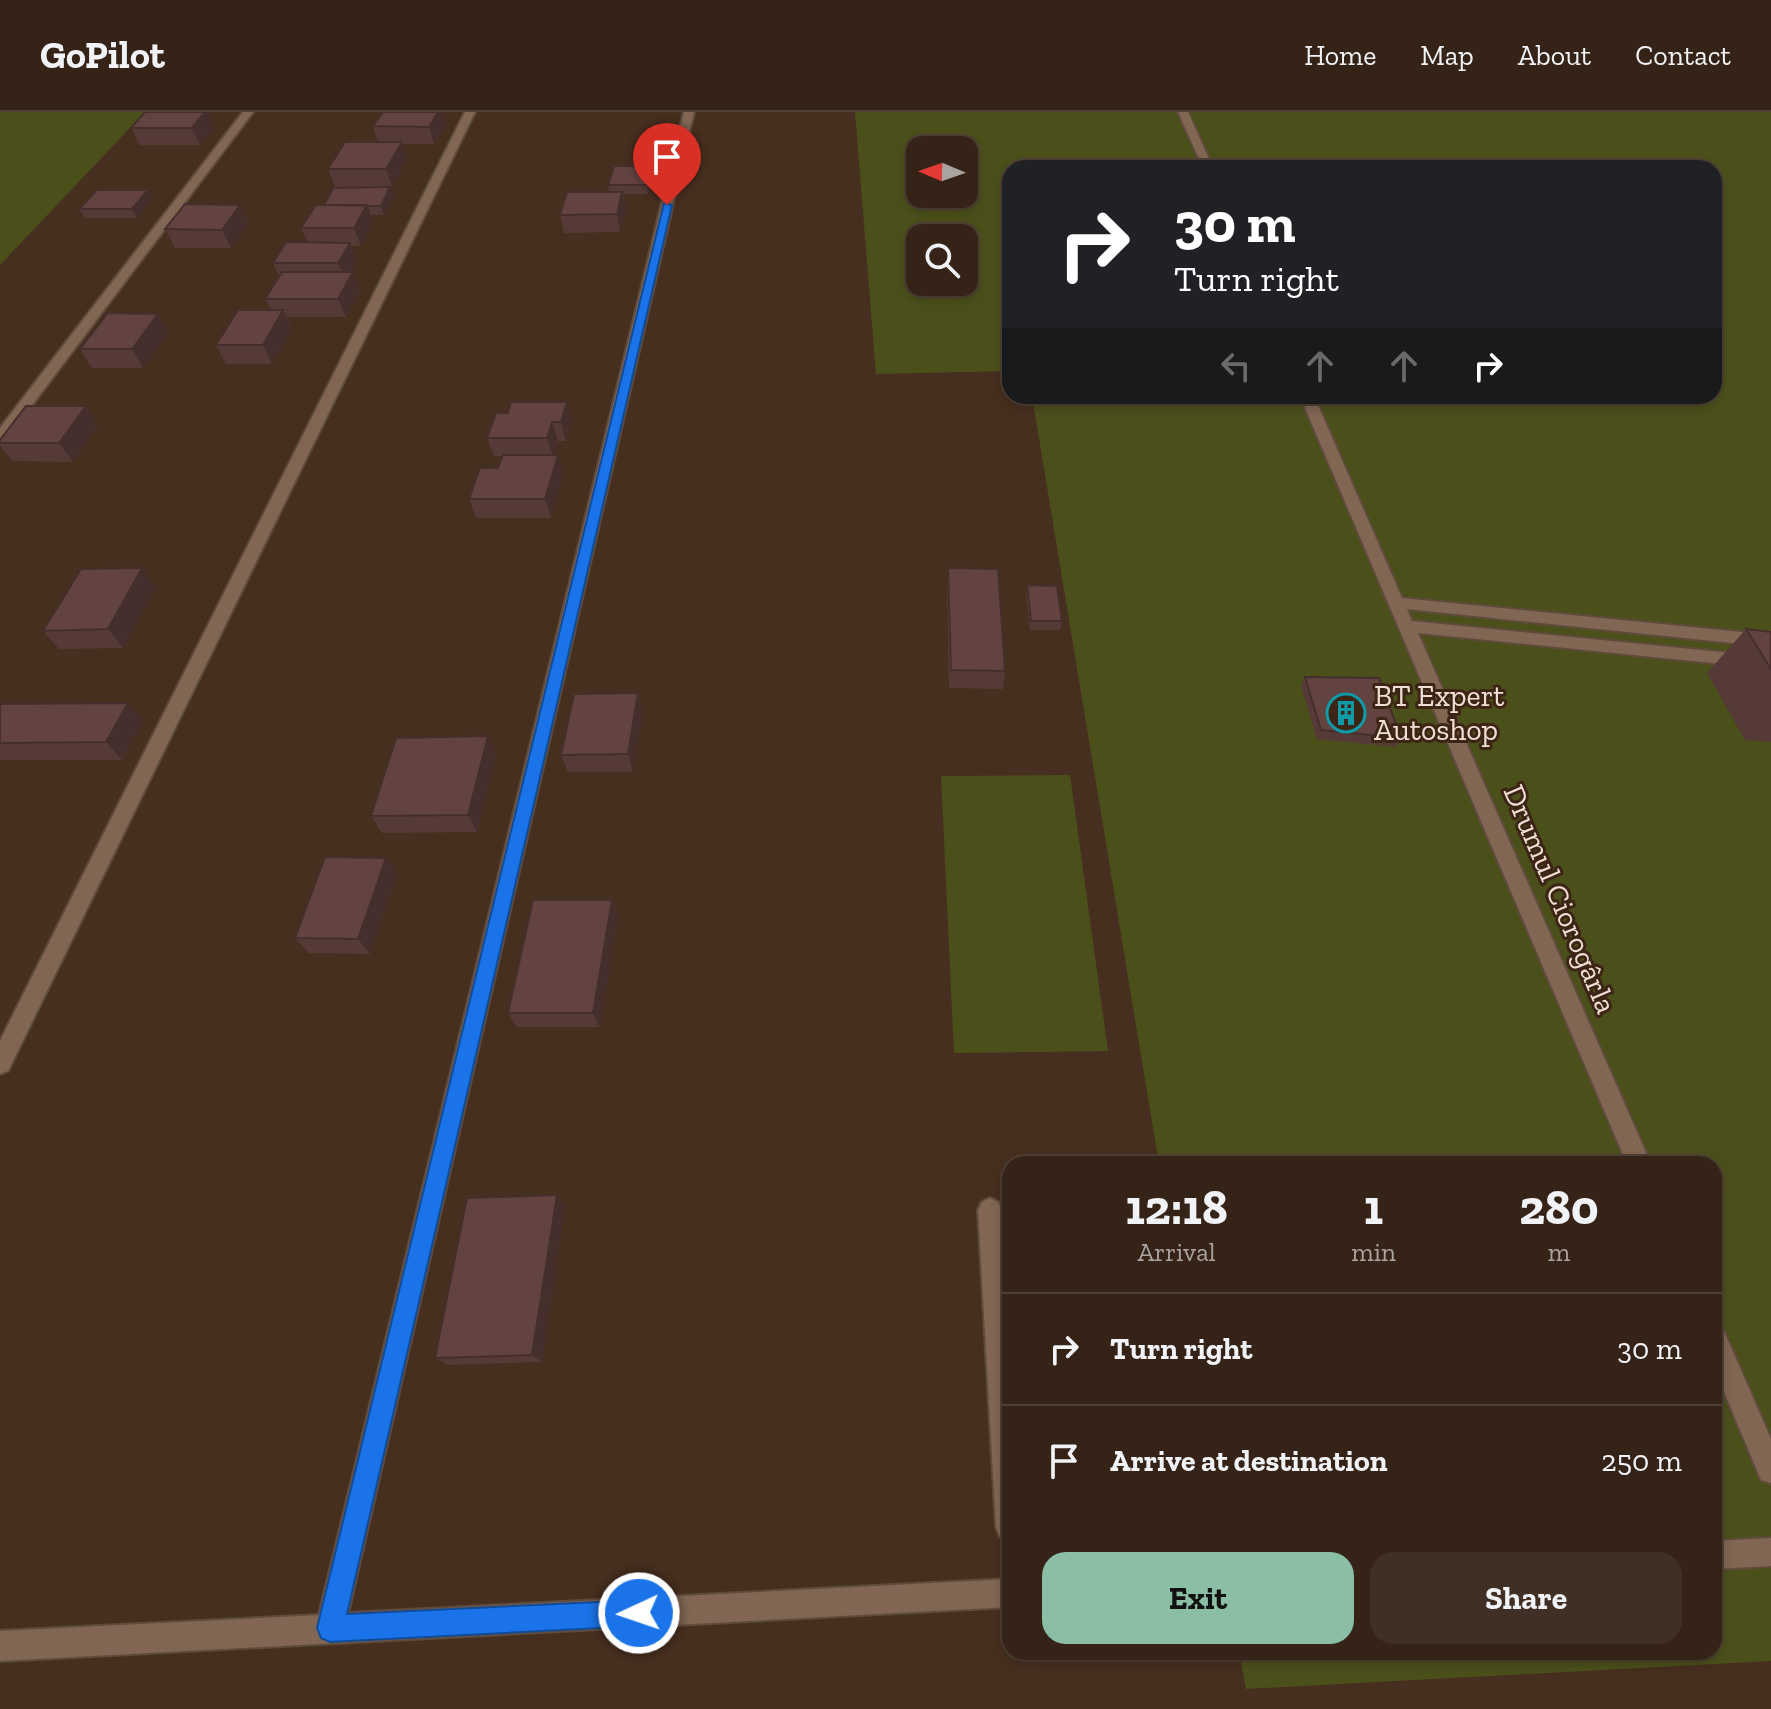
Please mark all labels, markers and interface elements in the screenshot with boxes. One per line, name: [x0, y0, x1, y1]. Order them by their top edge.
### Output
text: GoPilot: [40, 32, 165, 78]
text: Home: [1304, 39, 1376, 72]
text: Map: [1420, 39, 1474, 72]
text: About: [1518, 39, 1591, 72]
text: Contact: [1635, 39, 1731, 72]
pin: [633, 123, 701, 205]
icon: arrive: [645, 135, 689, 179]
north arrow: [906, 136, 978, 208]
map controls: [906, 136, 978, 296]
text: 30 m: [1174, 189, 1296, 256]
icon: right: [1042, 192, 1146, 296]
button: search: [906, 224, 978, 296]
text: Turn right: [1174, 257, 1339, 300]
icon: left: [1214, 344, 1258, 388]
icon: ahead: [1298, 344, 1342, 388]
icon: ahead: [1382, 344, 1426, 388]
icon: right: [1466, 344, 1510, 388]
place label: BT Expert Autoshop: [1374, 678, 1504, 748]
building icon: BT Expert Autoshop: [1325, 692, 1367, 734]
street label: Drumul Ciorogârla: [1496, 779, 1624, 1019]
text: 12:18: [1125, 1179, 1228, 1236]
text: 1: [1364, 1179, 1383, 1236]
text: 280: [1519, 1179, 1599, 1236]
text: Arrival: [1137, 1236, 1216, 1268]
text: min: [1351, 1236, 1396, 1268]
text: m: [1548, 1236, 1570, 1268]
icon: right: [1042, 1327, 1086, 1371]
text: Turn right: [1110, 1331, 1252, 1367]
text: 30 m: [1617, 1331, 1682, 1367]
icon: arrive: [1042, 1439, 1086, 1483]
text: Arrive at destination: [1110, 1443, 1387, 1479]
text: 250 m: [1601, 1443, 1682, 1479]
button: Exit: [1042, 1552, 1354, 1644]
button: Share: [1370, 1552, 1682, 1644]
position arrow: [597, 1571, 681, 1655]

